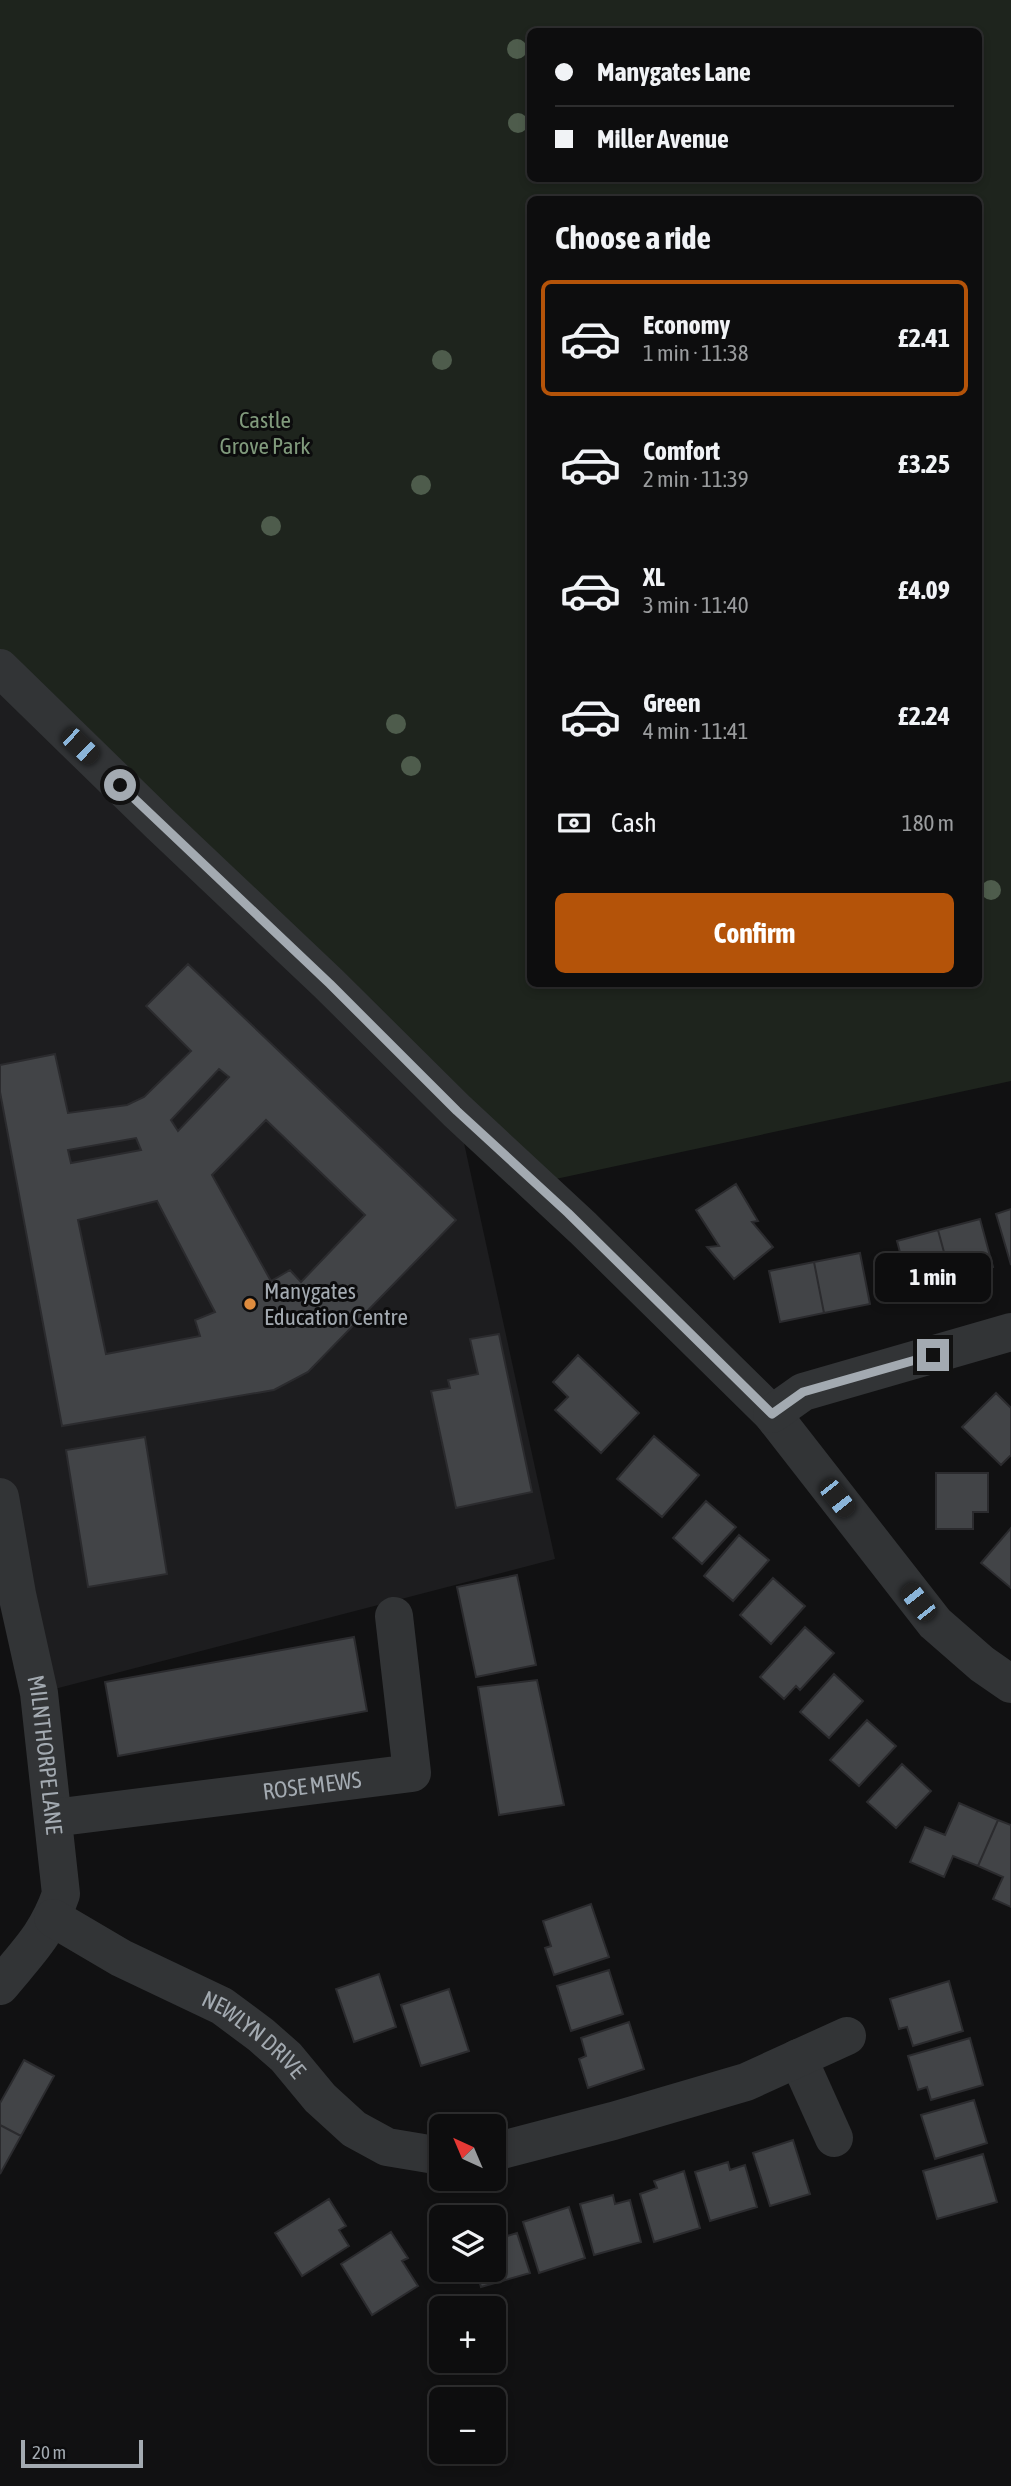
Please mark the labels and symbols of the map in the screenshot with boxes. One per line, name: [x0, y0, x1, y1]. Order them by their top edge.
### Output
park label: Castle Grove Park: [220, 407, 310, 459]
car: [58, 724, 103, 768]
route start: [104, 769, 136, 801]
callout: 1 min: [875, 1254, 991, 1302]
place label: Manygates Education Centre: [264, 1278, 408, 1330]
marker: Manygates Education Centre: [242, 1296, 258, 1312]
route end: [917, 1339, 949, 1371]
car: [816, 1475, 859, 1521]
car: [897, 1579, 940, 1625]
street label: MILNTHORPE LANE: [22, 1673, 67, 1836]
street label: ROSE MEWS: [261, 1766, 363, 1805]
street label: NEWLYN DRIVE: [198, 1985, 311, 2083]
north arrow: [429, 2114, 506, 2191]
scale bar: [21, 2437, 144, 2469]

